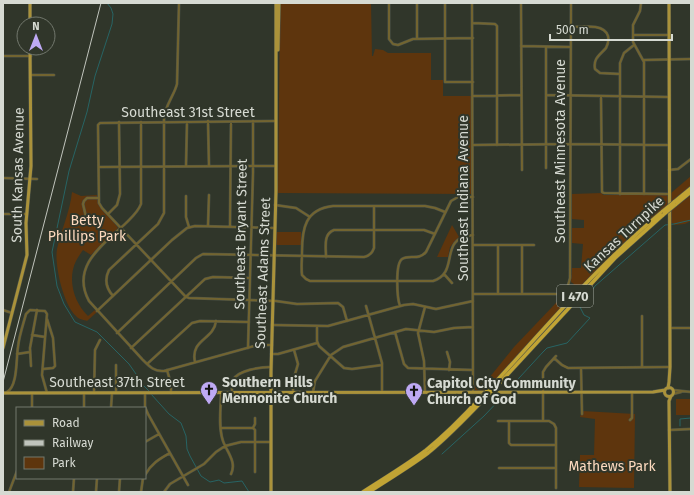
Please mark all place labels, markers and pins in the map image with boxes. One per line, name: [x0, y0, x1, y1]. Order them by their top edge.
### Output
place label: Southern Hills Mennonite Church: [222, 374, 337, 407]
place label: Capitol City Community Church of God: [427, 375, 577, 408]
church icon: Southern Hills Mennonite Church: [199, 380, 219, 405]
church icon: Capitol City Community Church of God: [404, 381, 424, 406]

